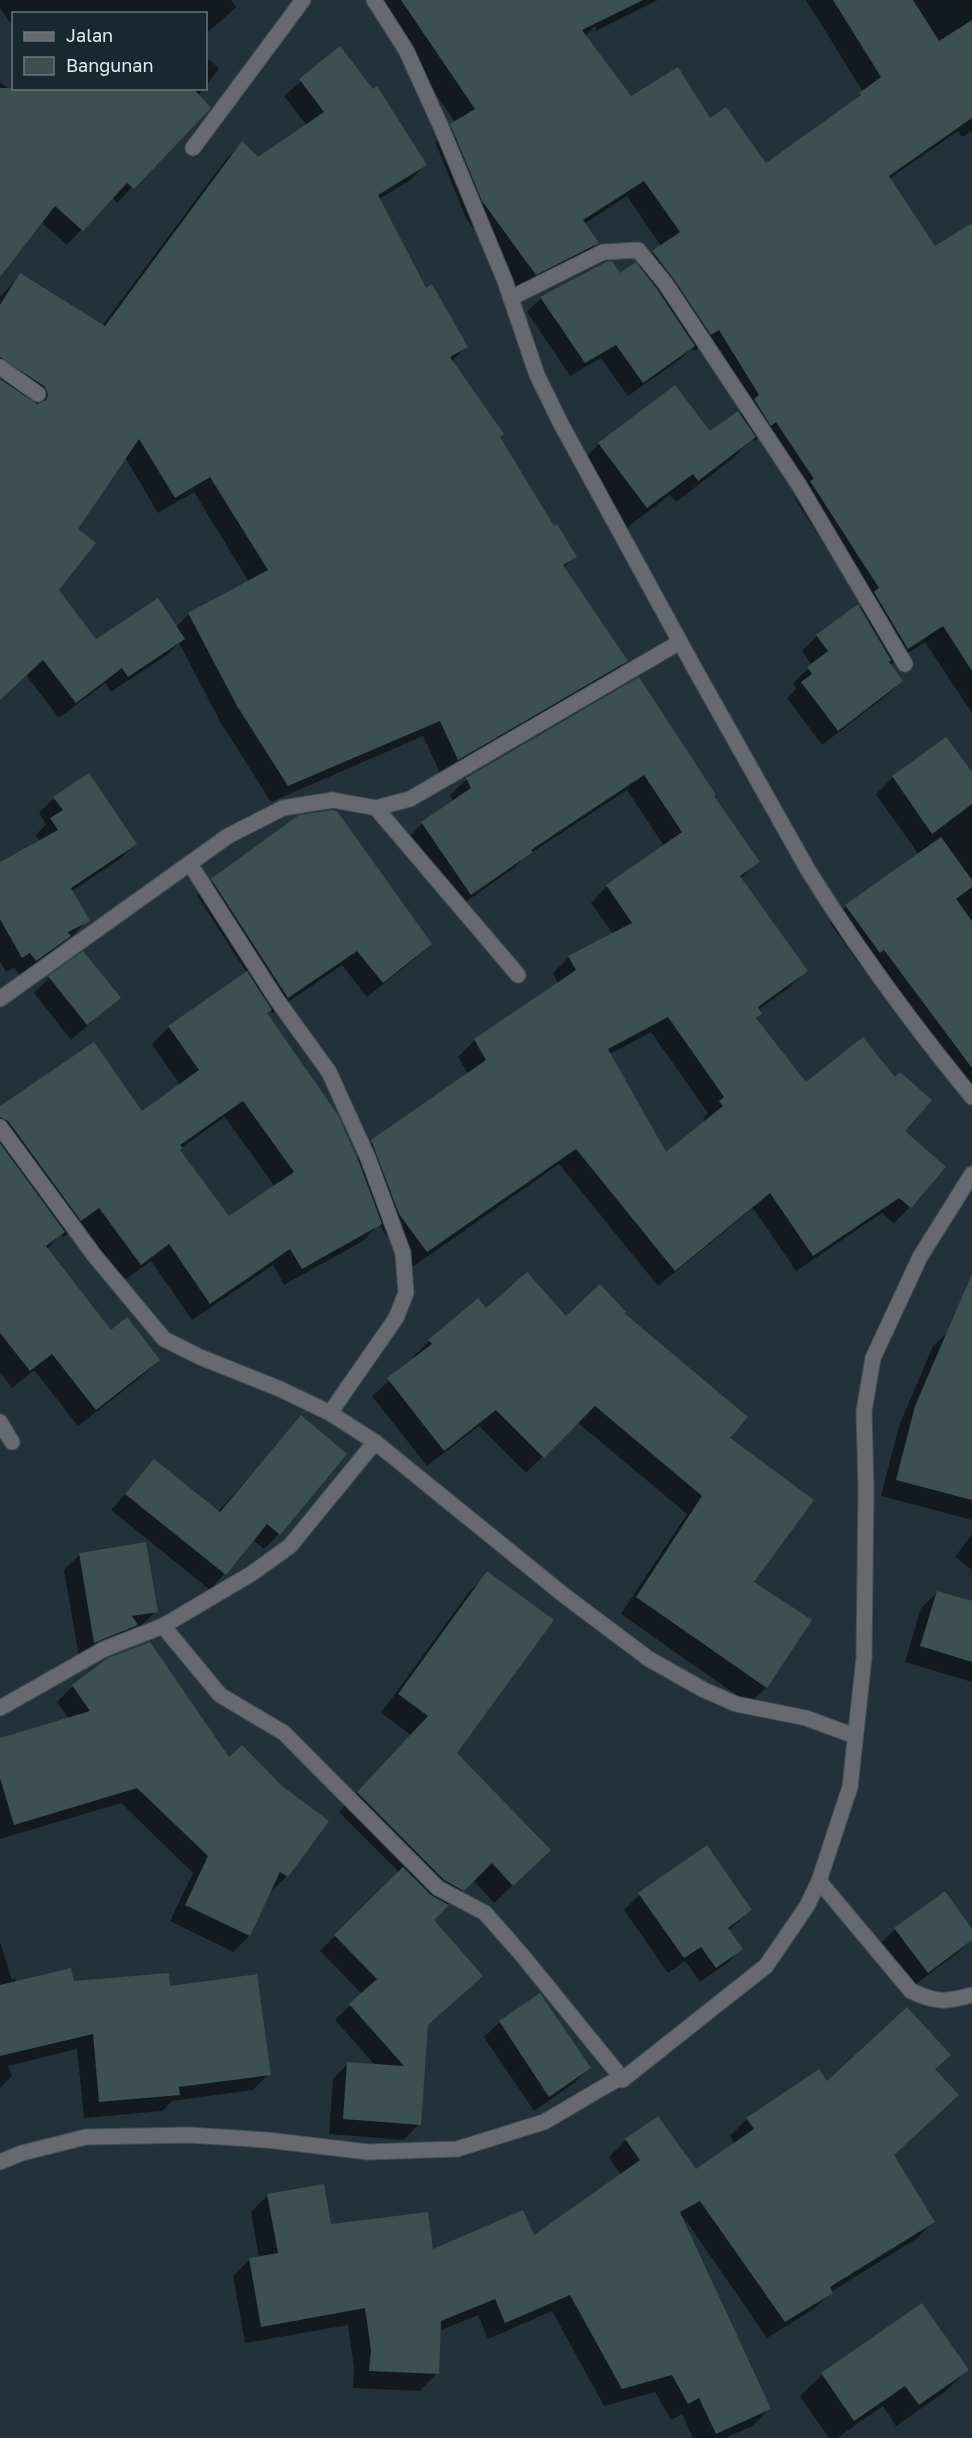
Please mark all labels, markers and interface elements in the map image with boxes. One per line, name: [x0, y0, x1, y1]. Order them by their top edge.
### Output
legend: [12, 12, 207, 90]
text: Jalan: [66, 24, 113, 46]
text: Bangunan: [66, 54, 154, 76]

